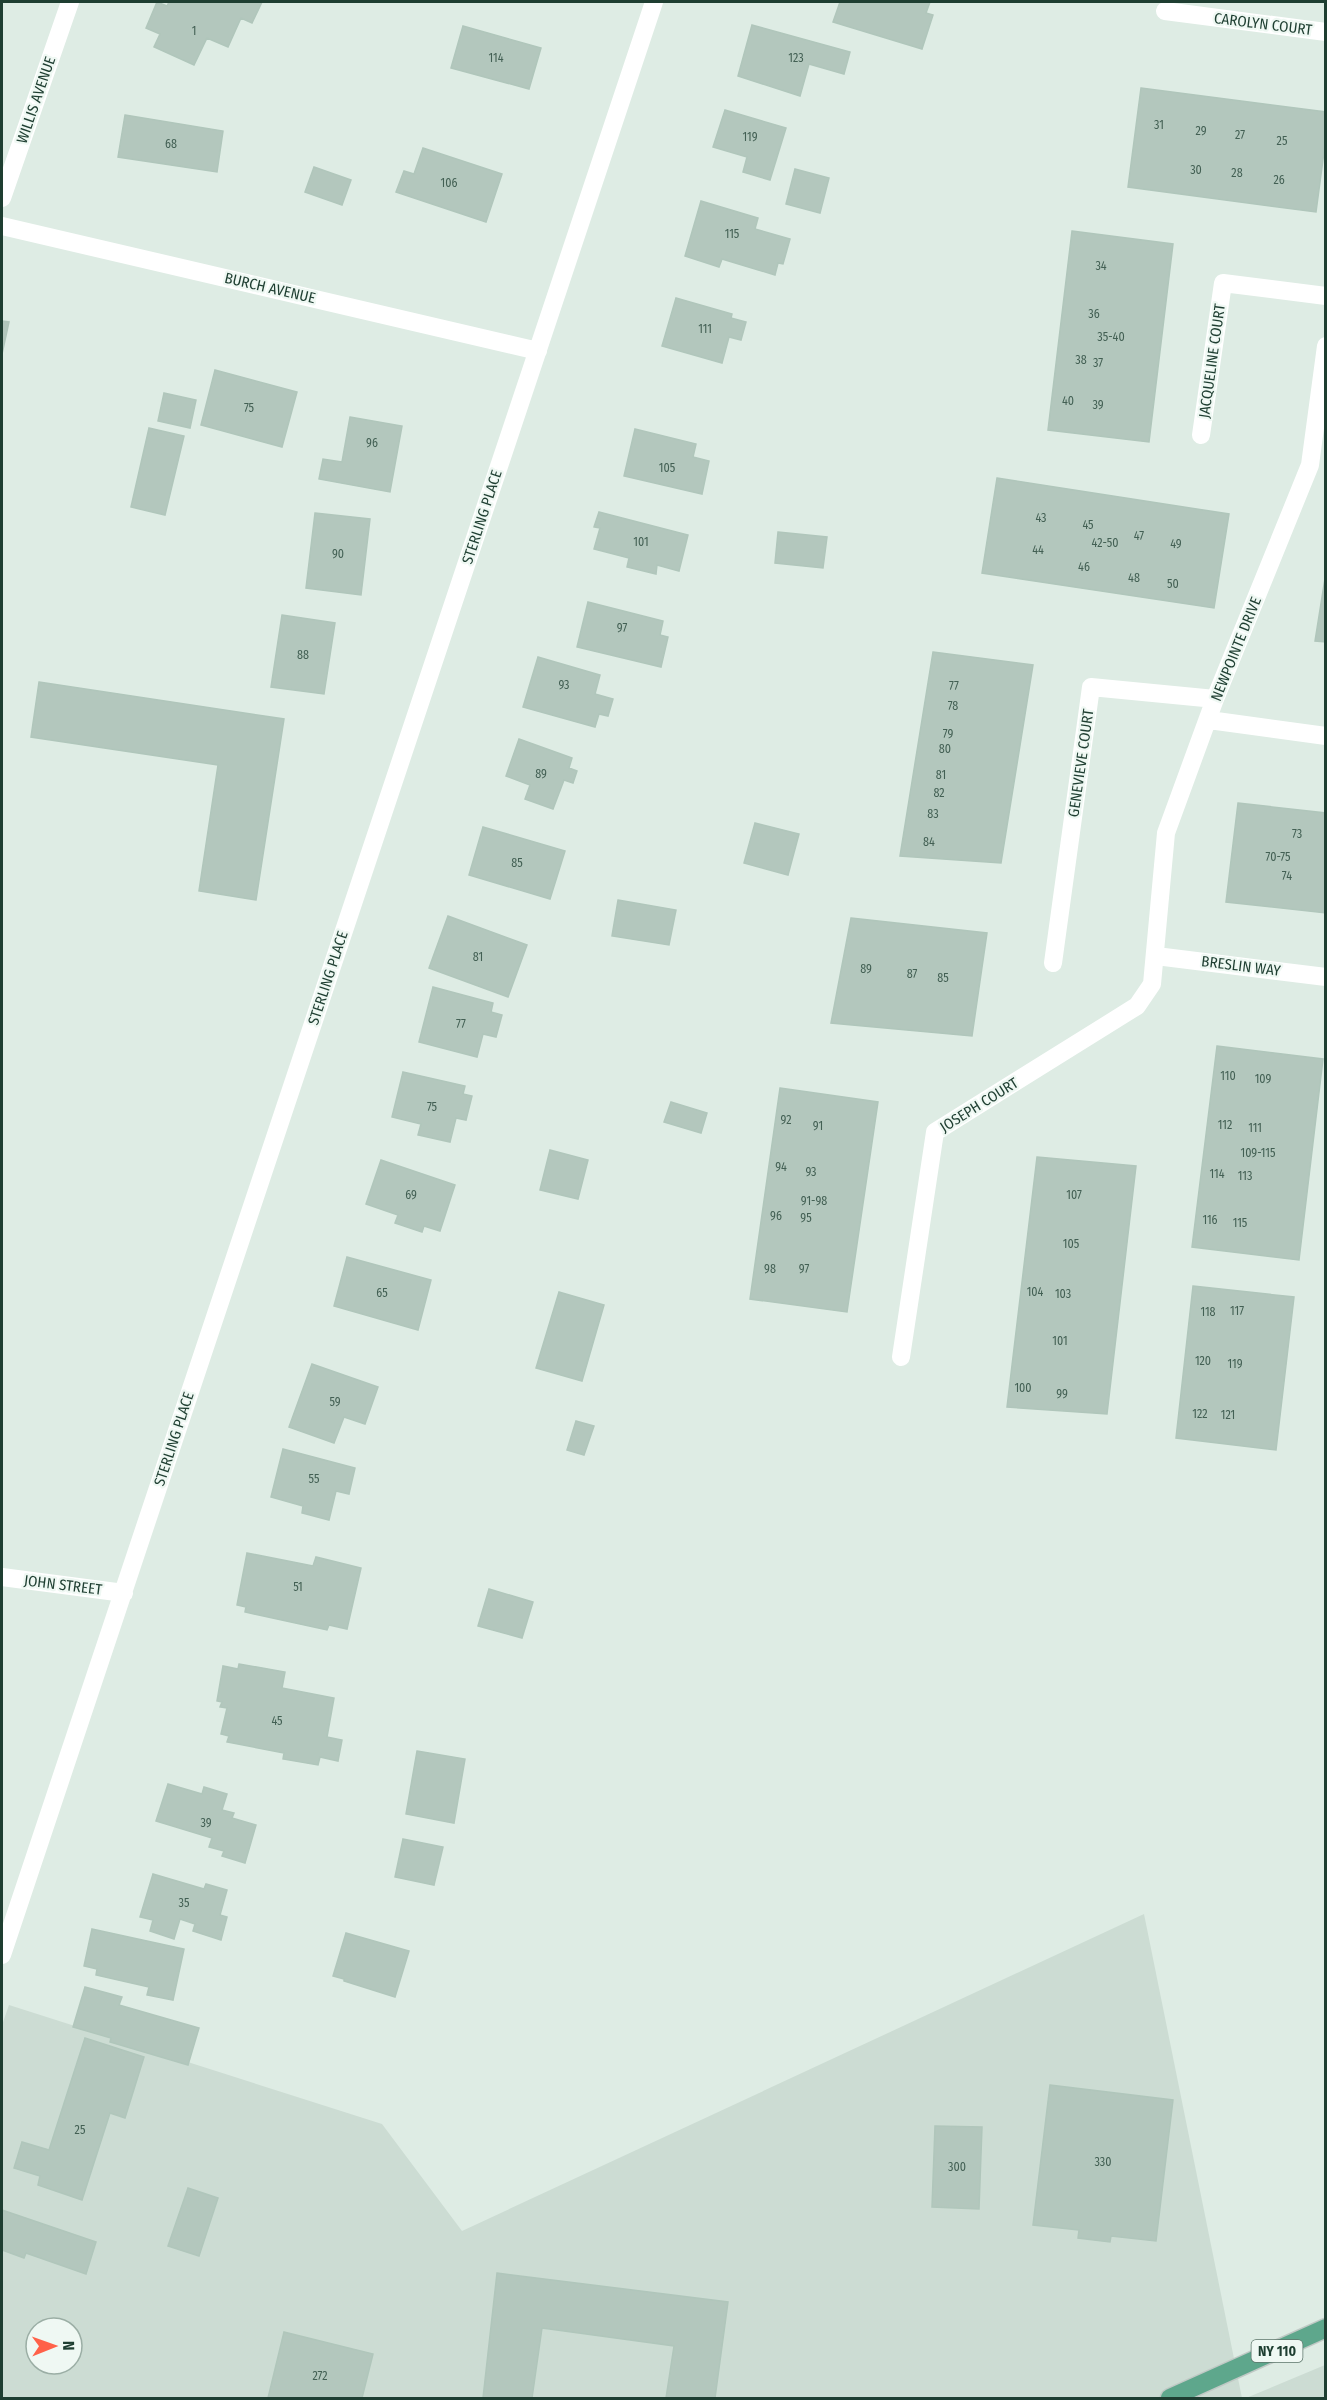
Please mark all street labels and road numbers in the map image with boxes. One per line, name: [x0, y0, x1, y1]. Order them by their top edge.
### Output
street label: CAROLYN COURT: [1213, 9, 1313, 39]
street label: WILLIS AVENUE: [13, 54, 59, 146]
street label: BURCH AVENUE: [223, 269, 317, 307]
street label: JACQUELINE COURT: [1195, 303, 1229, 419]
street label: STERLING PLACE: [458, 468, 506, 566]
street label: NEWPOINTE DRIVE: [1207, 594, 1265, 704]
street label: GENEVIEVE COURT: [1065, 708, 1098, 818]
street label: STERLING PLACE: [304, 929, 352, 1027]
street label: BRESLIN WAY: [1200, 952, 1282, 980]
street label: JOSEPH COURT: [937, 1074, 1021, 1136]
street label: STERLING PLACE: [150, 1390, 198, 1488]
street label: JOHN STREET: [23, 1571, 103, 1599]
road number: NY 110: [1252, 2340, 1302, 2362]

